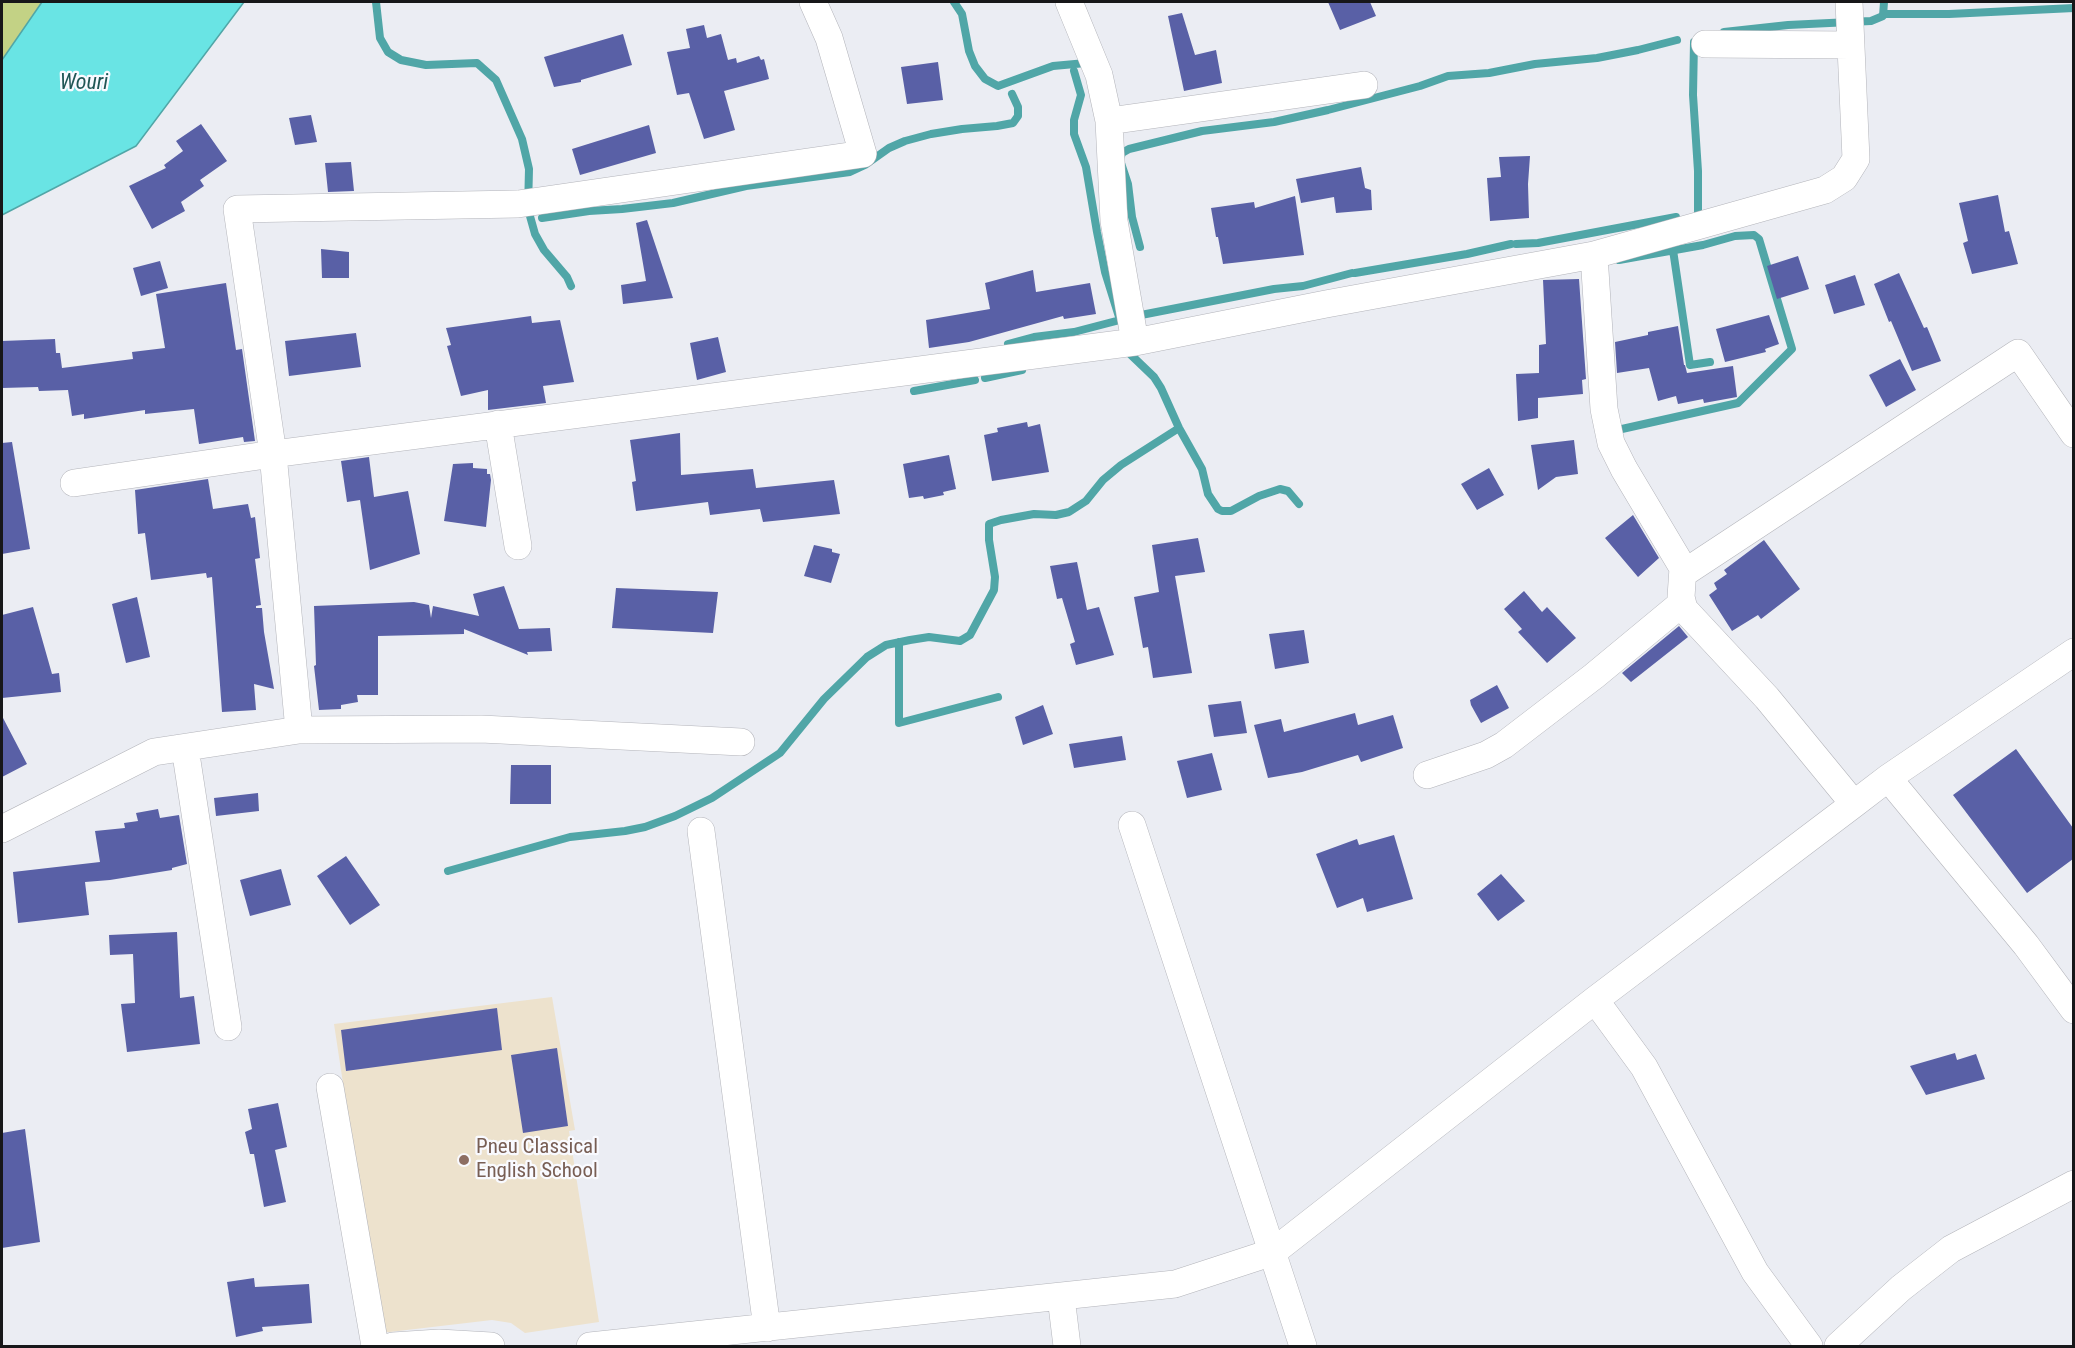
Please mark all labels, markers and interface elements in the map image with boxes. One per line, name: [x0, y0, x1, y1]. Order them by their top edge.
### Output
water label: Wouri: [60, 70, 108, 96]
place label: Pneu Classical English School: [476, 1135, 598, 1185]
marker: Pneu Classical English School: [457, 1153, 471, 1167]

